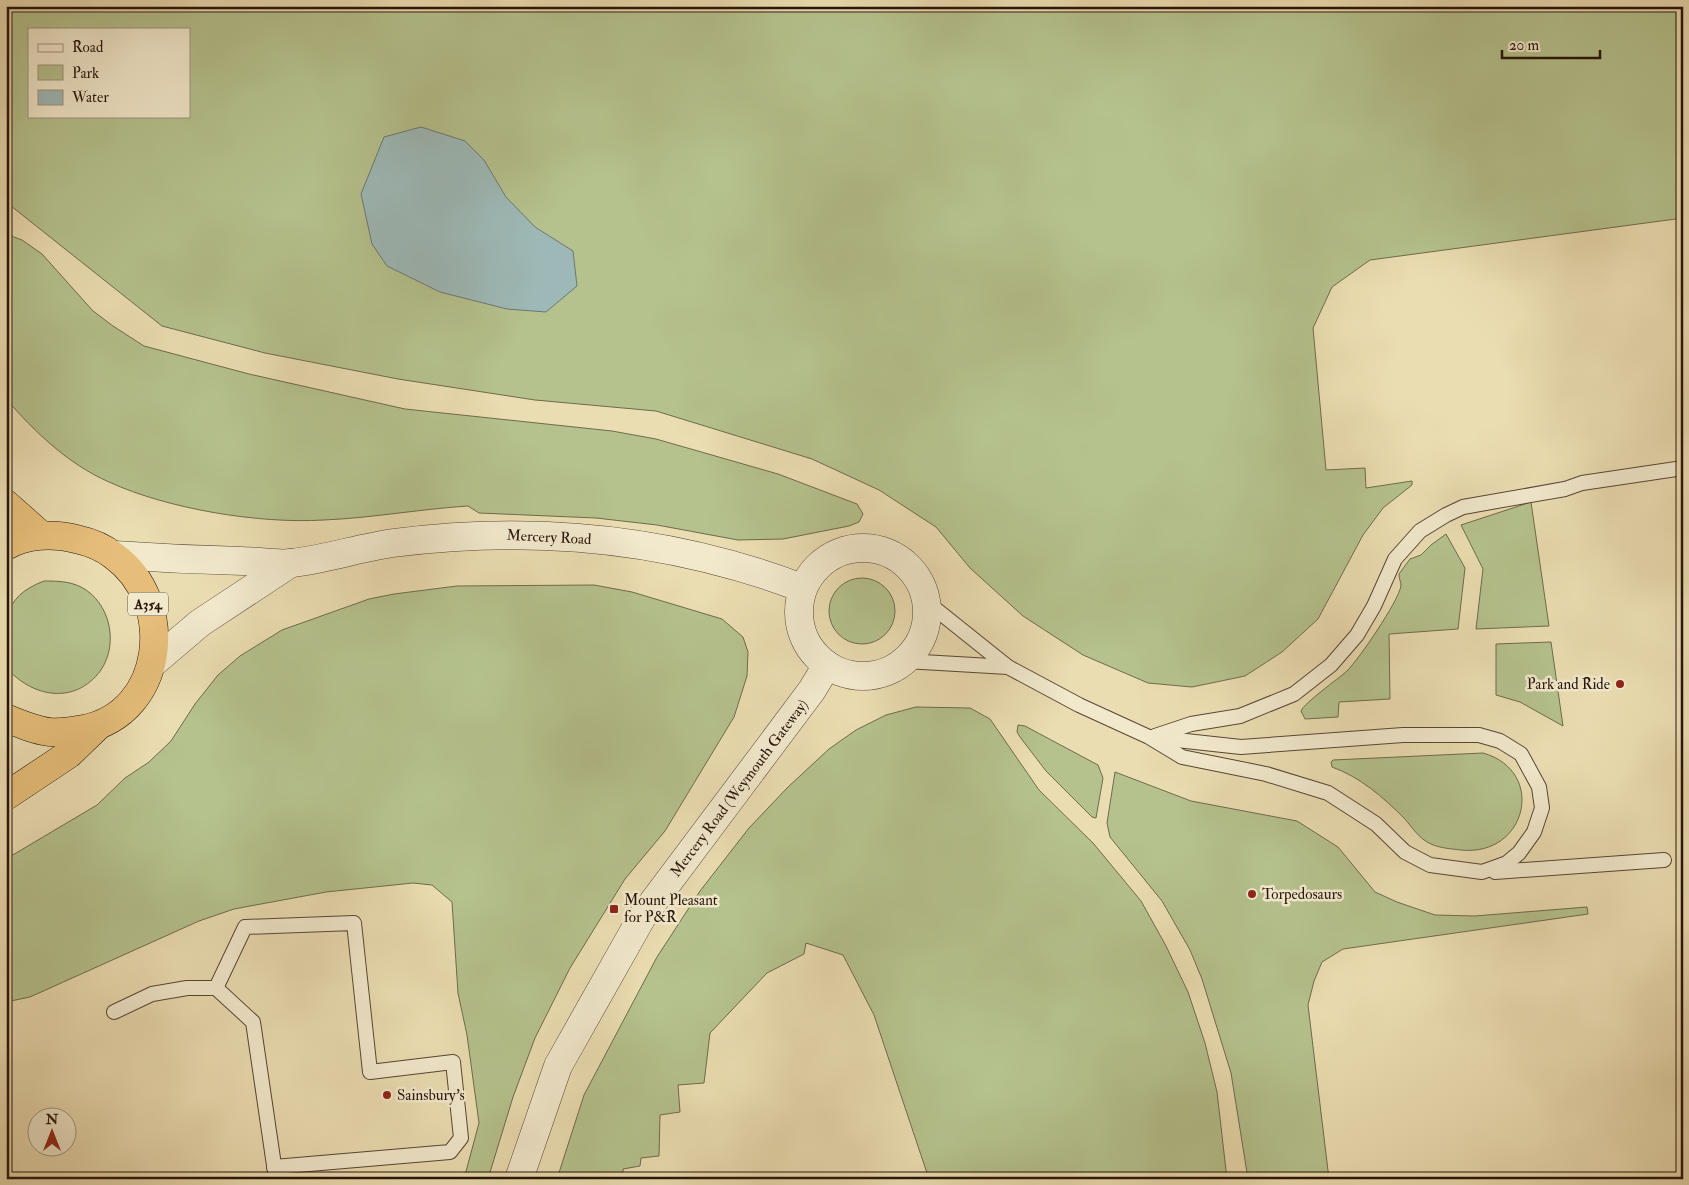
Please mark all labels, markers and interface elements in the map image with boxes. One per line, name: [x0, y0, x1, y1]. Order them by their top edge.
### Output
legend: [28, 28, 190, 118]
scale bar: [1502, 28, 1599, 60]
text: 20 m: [1509, 36, 1539, 55]
text: Road: [72, 38, 104, 57]
text: Park: [72, 64, 99, 83]
text: Water: [71, 88, 109, 107]
street label: Mercery Road: [506, 526, 593, 549]
road number: A354: [128, 592, 168, 616]
place label: Park and Ride: [1527, 675, 1610, 694]
marker: Park and Ride: [1614, 678, 1626, 690]
street label: Mercery Road (Weymouth Gateway): [666, 696, 813, 881]
place label: Torpedosaurs: [1262, 885, 1342, 905]
marker: Torpedosaurs: [1246, 888, 1258, 900]
place label: Mount Pleasant for P&R: [624, 891, 718, 927]
marker: Mount Pleasant for P&R: [608, 903, 620, 915]
place label: Sainsbury's: [397, 1086, 465, 1105]
marker: Sainsbury's: [381, 1089, 393, 1101]
north arrow: [28, 1108, 78, 1158]
text: N: [45, 1111, 59, 1128]

